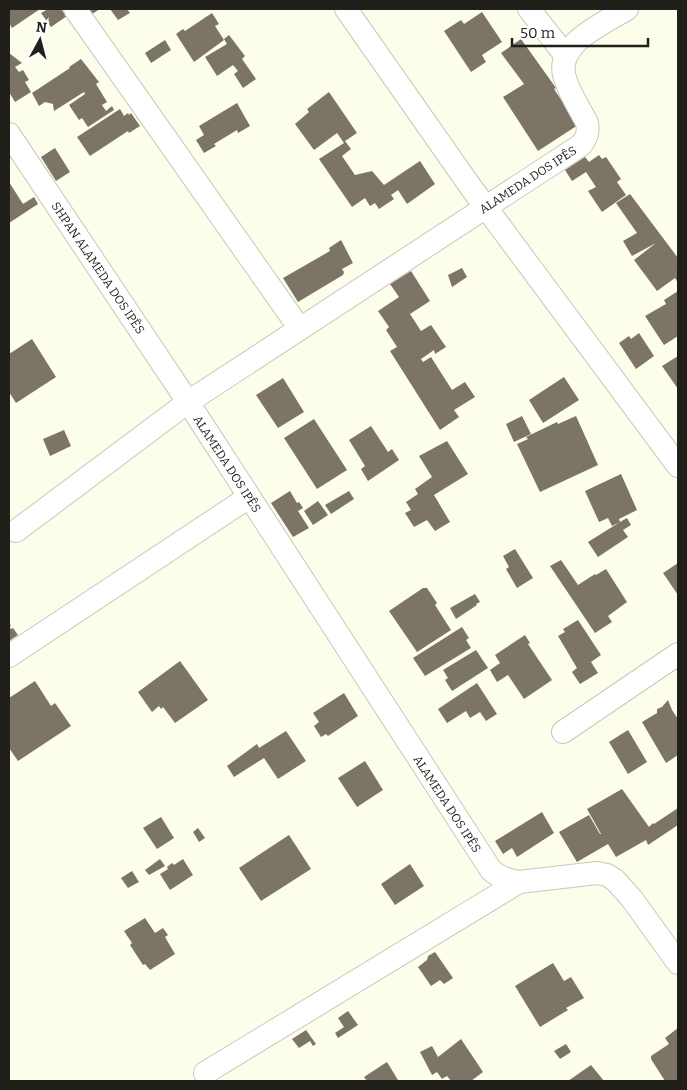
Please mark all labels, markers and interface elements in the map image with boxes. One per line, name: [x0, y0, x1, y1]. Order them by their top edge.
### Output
north arrow: [15, 15, 65, 65]
scale bar: [512, 15, 648, 47]
text: N: [35, 18, 48, 37]
text: 50 m: [520, 24, 556, 42]
street label: ALAMEDA DOS IPÊS: [476, 143, 579, 217]
street label: SHPAN ALAMEDA DOS IPÊS: [49, 199, 148, 337]
street label: ALAMEDA DOS IPÊS: [190, 412, 264, 515]
street label: ALAMEDA DOS IPÊS: [410, 752, 484, 855]

